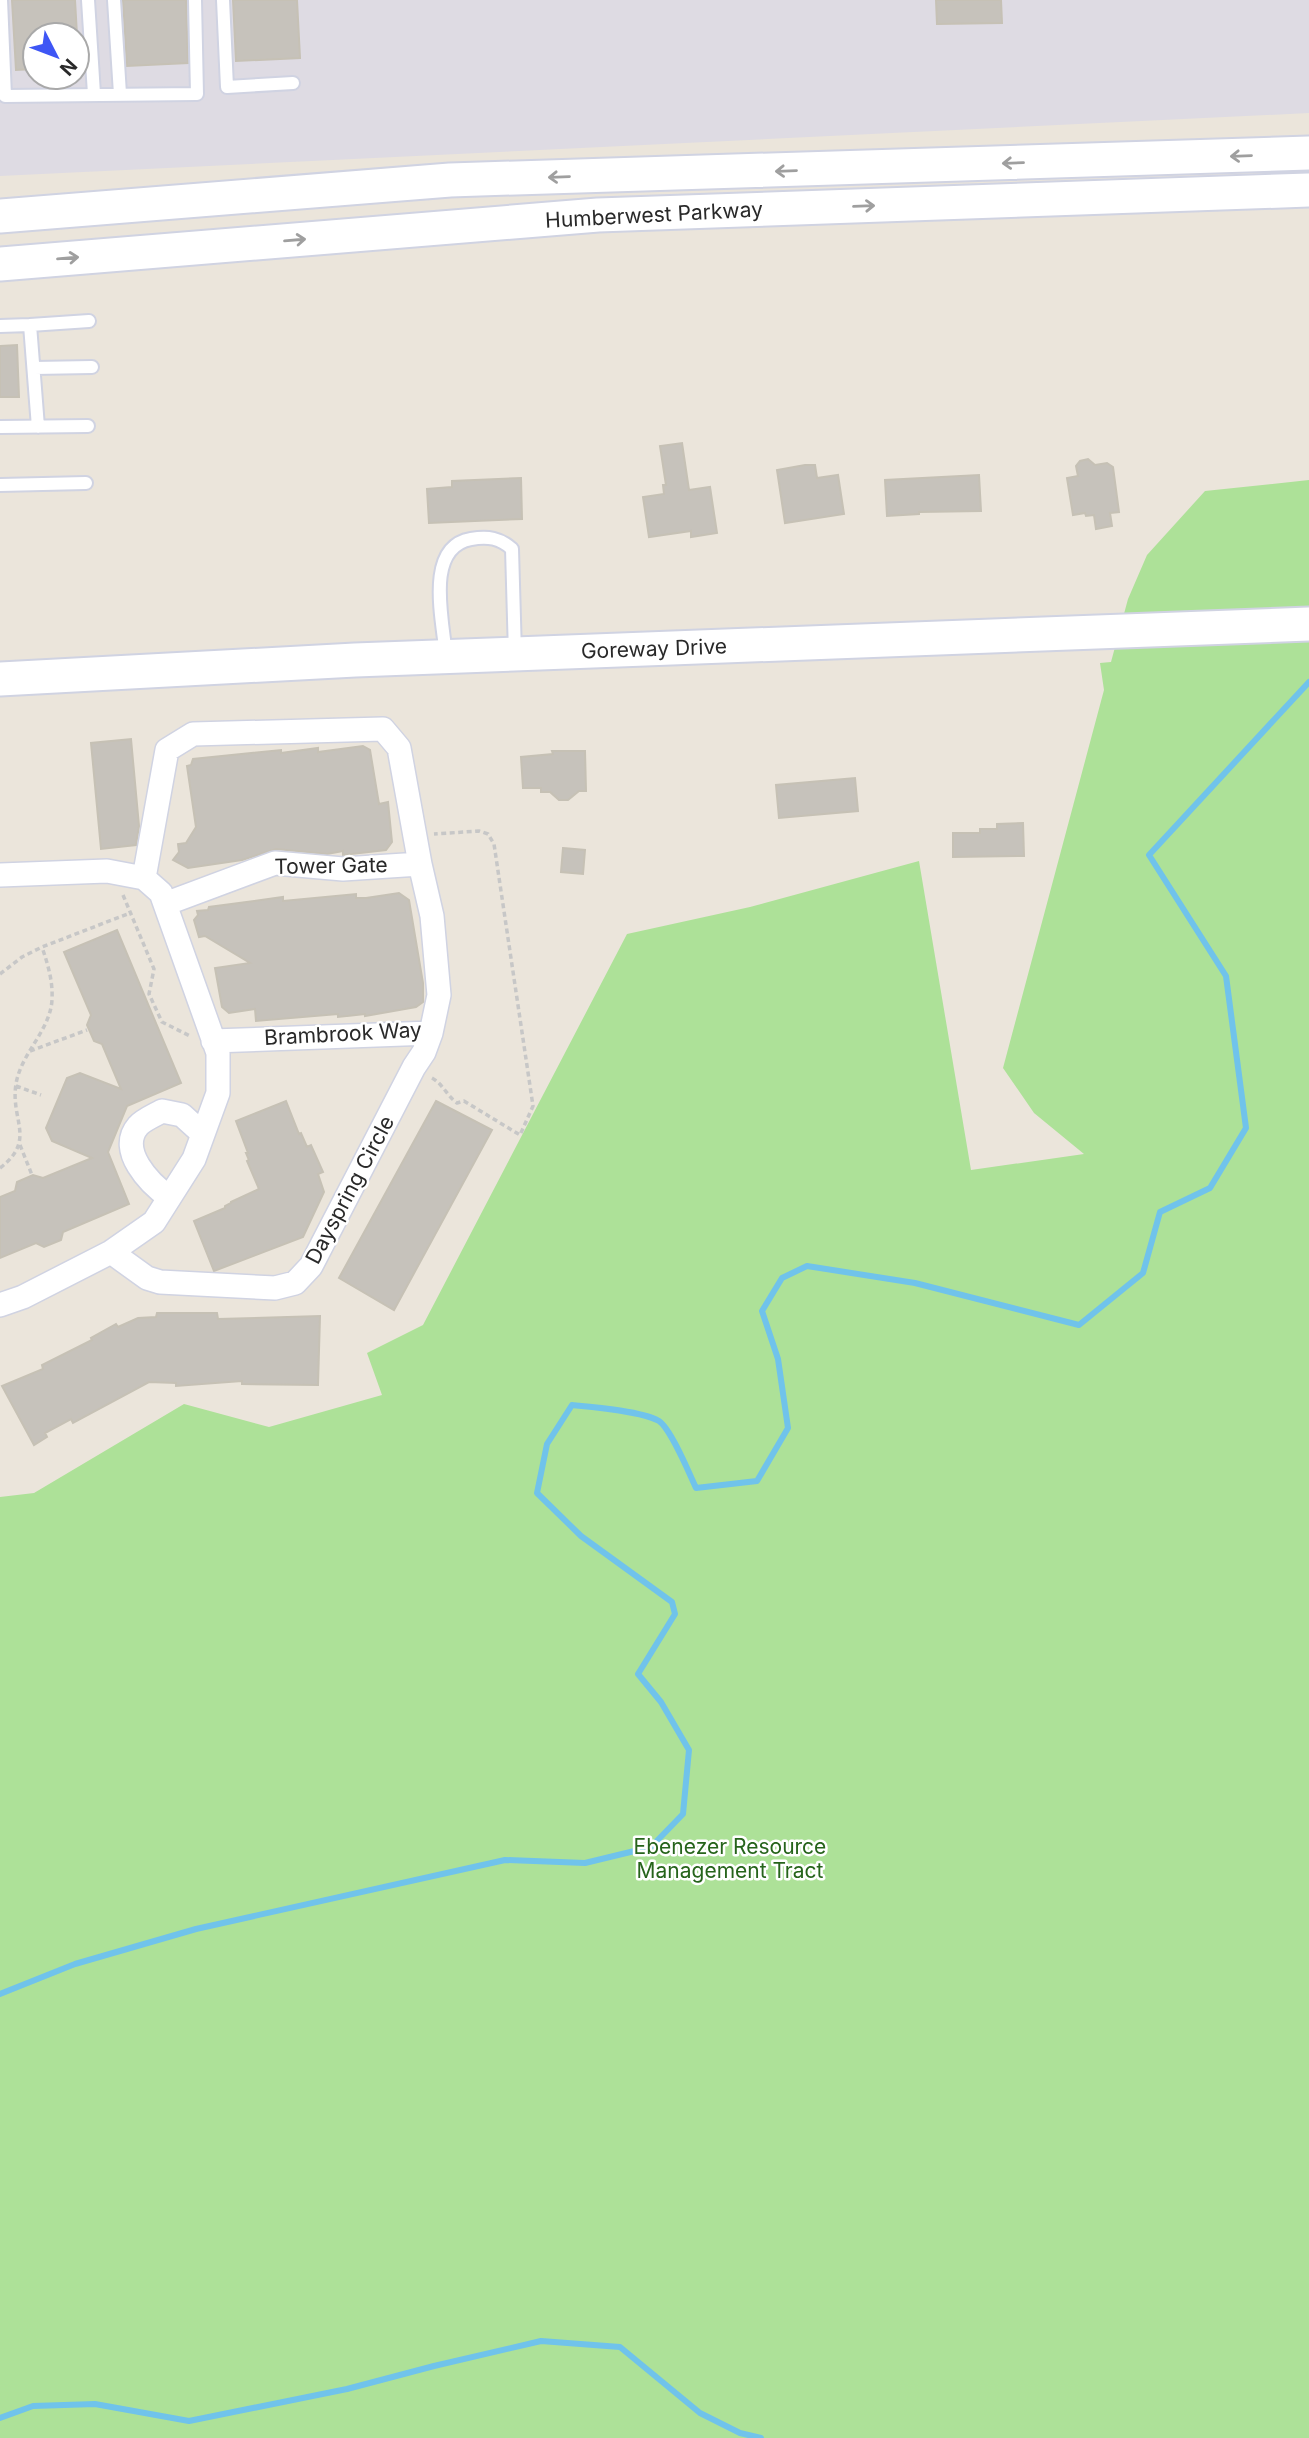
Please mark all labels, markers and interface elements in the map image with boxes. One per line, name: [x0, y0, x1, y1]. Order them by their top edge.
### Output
north arrow: [21, 21, 91, 91]
text: N: [55, 54, 82, 80]
one-way arrow: [1230, 149, 1253, 162]
one-way arrow: [1002, 157, 1025, 170]
one-way arrow: [775, 164, 798, 178]
one-way arrow: [547, 171, 570, 184]
street label: Humberwest Parkway: [544, 196, 764, 233]
one-way arrow: [852, 199, 875, 212]
one-way arrow: [283, 233, 306, 246]
one-way arrow: [56, 251, 79, 264]
street label: Goreway Drive: [581, 633, 727, 664]
street label: Tower Gate: [274, 852, 388, 879]
street label: Brambrook Way: [264, 1017, 423, 1050]
street label: Dayspring Circle: [300, 1111, 399, 1268]
park label: Ebenezer Resource Management Tract: [634, 1834, 826, 1883]

